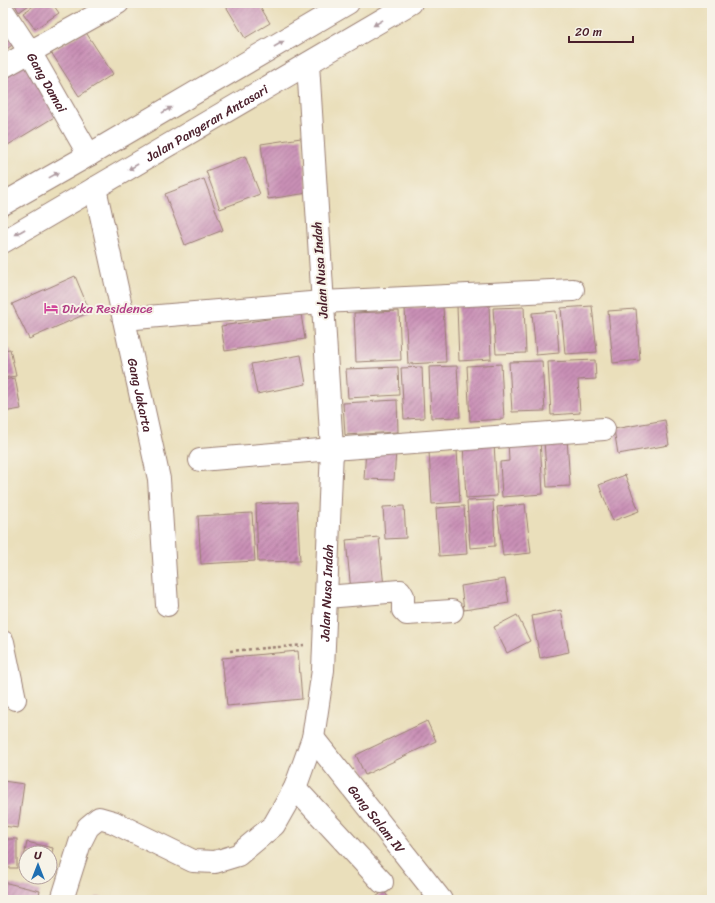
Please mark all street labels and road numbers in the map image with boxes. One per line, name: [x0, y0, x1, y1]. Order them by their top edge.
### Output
street label: Gang Damai: [21, 48, 74, 117]
street label: Jalan Pangeran Antasari: [140, 78, 273, 168]
street label: Jalan Nusa Indah: [305, 221, 335, 320]
street label: Gang Jakarta: [121, 356, 160, 435]
street label: Jalan Nusa Indah: [313, 544, 340, 643]
street label: Gang Salam IV: [342, 779, 412, 859]

